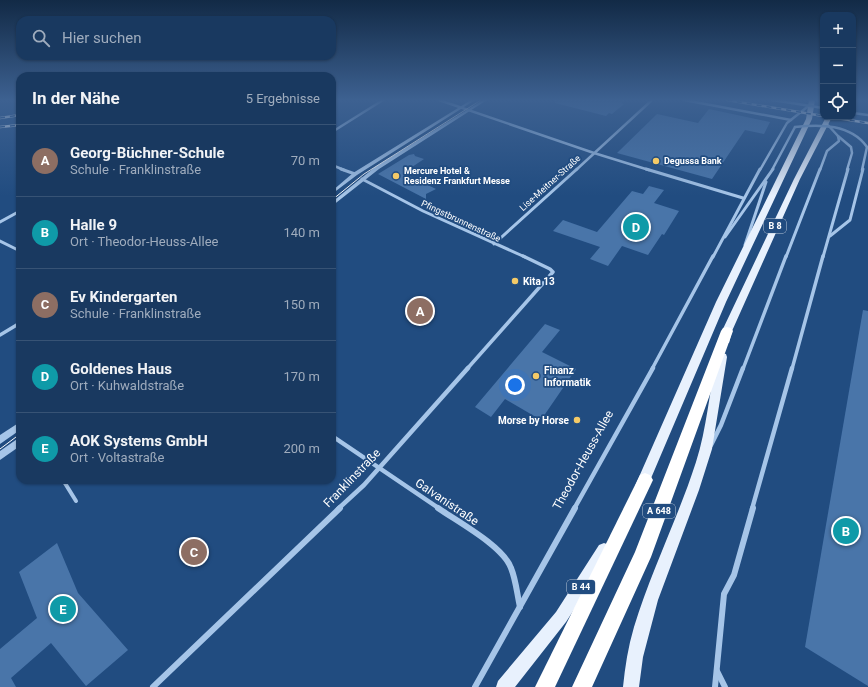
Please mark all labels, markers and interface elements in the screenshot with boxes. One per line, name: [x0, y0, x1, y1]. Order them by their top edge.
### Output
map controls: [820, 12, 856, 120]
button: +: [820, 12, 856, 48]
search box: [16, 16, 336, 60]
icon: search: [30, 27, 52, 49]
text: Hier suchen: [62, 29, 141, 47]
button: −: [820, 48, 856, 84]
button: locate: [820, 84, 856, 120]
text: In der Nähe: [32, 88, 120, 108]
text: 5 Ergebnisse: [246, 91, 320, 106]
text: Georg-Büchner-Schule: [70, 144, 225, 162]
text: A: [41, 153, 49, 168]
text: 70 m: [291, 153, 320, 168]
street label: Lise-Meitner-Straße: [518, 153, 583, 213]
marker: Degussa Bank: [651, 156, 661, 166]
place label: Degussa Bank: [664, 156, 722, 166]
text: Schule · Franklinstraße: [70, 162, 201, 177]
place label: Mercure Hotel & Residenz Frankfurt Messe: [404, 166, 510, 186]
marker: Mercure Hotel & Residenz Frankfurt Messe: [391, 171, 401, 181]
street label: Pfingstbrunnenstraße: [420, 198, 503, 244]
pin: D: [623, 212, 649, 242]
text: Halle 9: [70, 216, 117, 234]
road number: B 8: [764, 219, 786, 233]
text: B: [41, 225, 49, 240]
text: 140 m: [283, 225, 320, 240]
text: Ort · Theodor-Heuss-Allee: [70, 234, 218, 249]
marker: Kita 13: [510, 276, 520, 286]
place label: Kita 13: [523, 276, 555, 287]
text: Ev Kindergarten: [70, 288, 177, 306]
pin: A: [407, 296, 433, 326]
text: C: [41, 297, 49, 312]
text: 150 m: [283, 297, 320, 312]
text: Schule · Franklinstraße: [70, 306, 201, 321]
text: Goldenes Haus: [70, 360, 172, 378]
place label: Finanz Informatik: [544, 365, 591, 388]
text: D: [41, 369, 49, 384]
text: 170 m: [283, 369, 320, 384]
marker: Finanz Informatik: [531, 371, 541, 381]
your location: [505, 375, 525, 395]
text: Ort · Kuhwaldstraße: [70, 378, 184, 393]
street label: Theodor-Heuss-Allee: [550, 408, 616, 512]
place label: Morse by Horse: [498, 415, 570, 426]
marker: Morse by Horse: [572, 415, 582, 425]
text: AOK Systems GmbH: [70, 432, 208, 450]
text: E: [41, 441, 49, 456]
text: 200 m: [283, 441, 320, 456]
street label: Franklinstraße: [321, 446, 383, 510]
text: Ort · Voltastraße: [70, 450, 164, 465]
street label: Galvanistraße: [413, 476, 481, 528]
road number: A 648: [643, 504, 675, 518]
pin: B: [833, 516, 859, 546]
pin: C: [181, 537, 207, 567]
road number: B 44: [567, 580, 595, 594]
pin: E: [50, 594, 76, 624]

